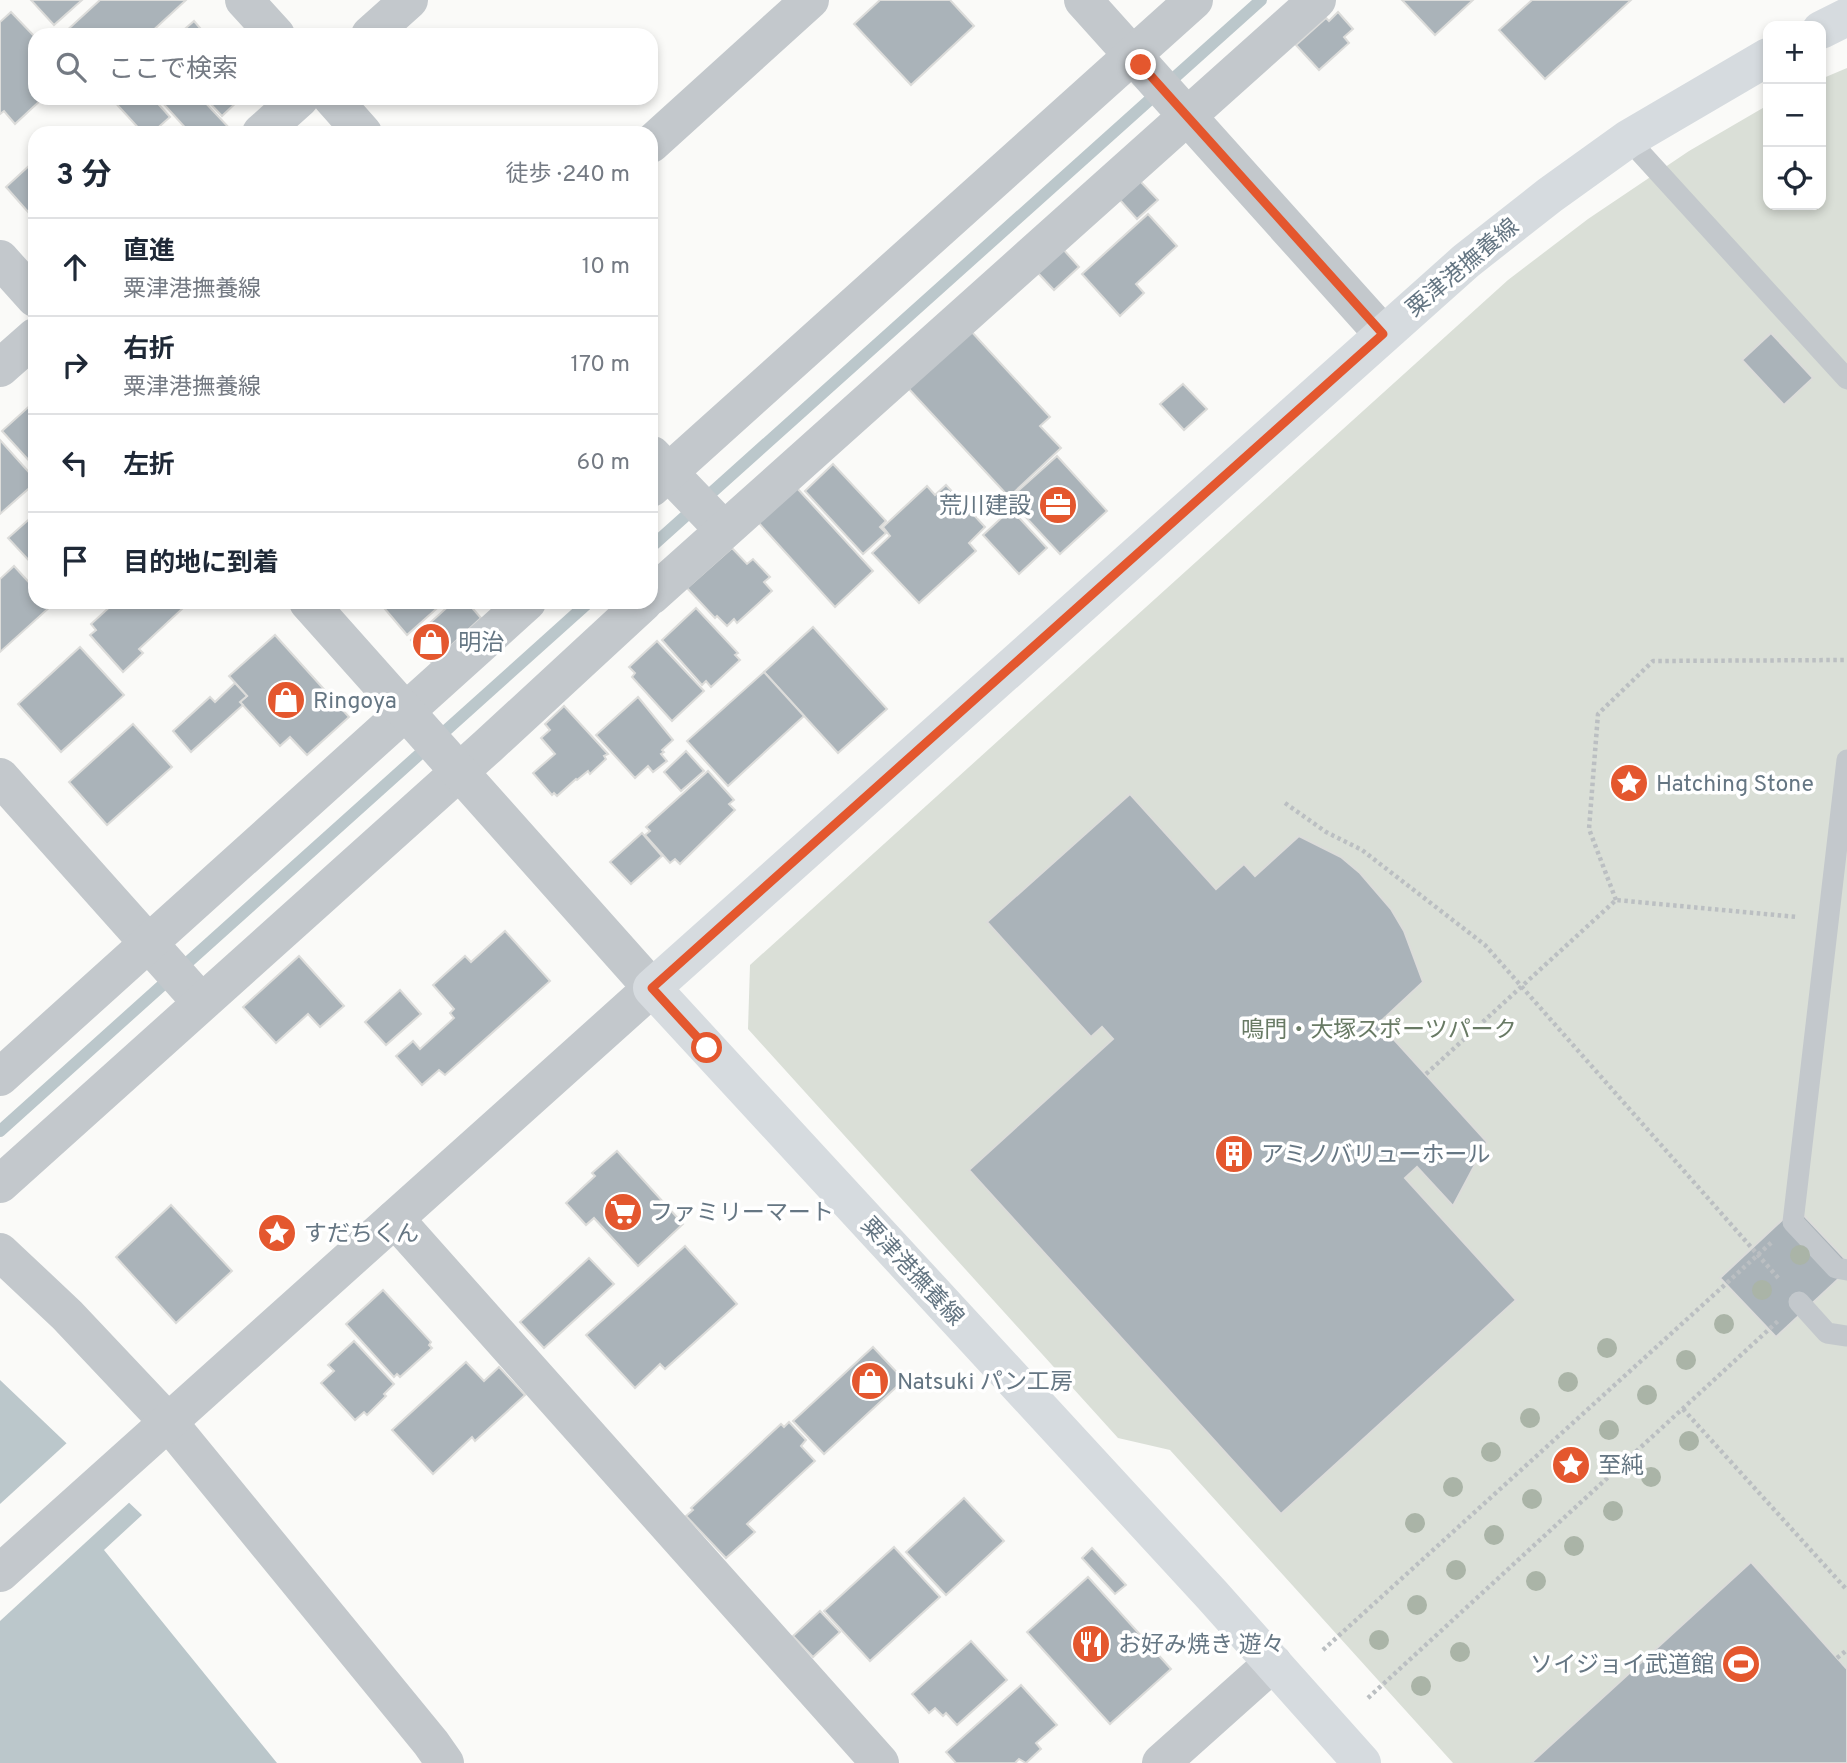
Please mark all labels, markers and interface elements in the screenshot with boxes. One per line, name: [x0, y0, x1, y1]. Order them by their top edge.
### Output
map controls: [1763, 21, 1826, 210]
button: +: [1763, 21, 1826, 84]
search box: [28, 28, 658, 105]
icon: search: [52, 48, 90, 86]
route end: [1125, 49, 1156, 80]
text: ここで検索: [108, 54, 238, 87]
button: −: [1763, 84, 1826, 147]
button: locate: [1763, 147, 1826, 210]
text: 3 分: [56, 158, 112, 195]
text: 徒歩 · 240 m: [505, 161, 630, 190]
street label: 粟津港撫養線: [1401, 213, 1526, 324]
text: 直進: [123, 236, 175, 269]
icon: ahead: [56, 248, 94, 286]
text: 10 m: [582, 253, 630, 282]
text: 粟津港撫養線: [123, 276, 261, 305]
text: 右折: [123, 334, 175, 367]
icon: right: [56, 346, 94, 384]
text: 170 m: [571, 351, 630, 380]
text: 粟津港撫養線: [123, 374, 261, 403]
icon: left: [56, 444, 94, 482]
text: 60 m: [577, 449, 630, 478]
text: 左折: [123, 450, 175, 483]
office icon: 荒川建設: [1037, 484, 1079, 526]
place label: 荒川建設: [939, 493, 1031, 522]
icon: arrive: [56, 542, 94, 580]
text: 目的地に到着: [123, 548, 279, 581]
shop icon: 明治: [410, 621, 452, 663]
place label: 明治: [458, 630, 504, 659]
shop icon: Ringoya: [265, 679, 307, 721]
place label: Ringoya: [313, 688, 397, 717]
place icon: Hatching Stone: [1608, 762, 1650, 804]
place label: Hatching Stone: [1656, 771, 1814, 800]
park label: 鳴門・大塚スポーツパーク: [1241, 1017, 1517, 1046]
route start: [691, 1032, 722, 1063]
building icon: アミノバリューホール: [1213, 1133, 1255, 1175]
place label: アミノバリューホール: [1261, 1142, 1491, 1171]
supermarket icon: ファミリーマート: [602, 1191, 644, 1233]
place label: ファミリーマート: [650, 1200, 834, 1229]
place icon: すだちくん: [256, 1212, 298, 1254]
street label: 粟津港撫養線: [854, 1212, 969, 1333]
place label: すだちくん: [304, 1221, 419, 1250]
shop icon: Natsuki パン工房: [849, 1360, 891, 1402]
place label: Natsuki パン工房: [897, 1369, 1073, 1398]
place icon: 至純: [1550, 1444, 1592, 1486]
place label: 至純: [1598, 1453, 1644, 1482]
restaurant icon: お好み焼き 遊々: [1070, 1623, 1112, 1665]
place label: お好み焼き 遊々: [1118, 1632, 1284, 1661]
sports icon: ソイジョイ武道館: [1720, 1643, 1762, 1685]
place label: ソイジョイ武道館: [1530, 1652, 1714, 1681]

